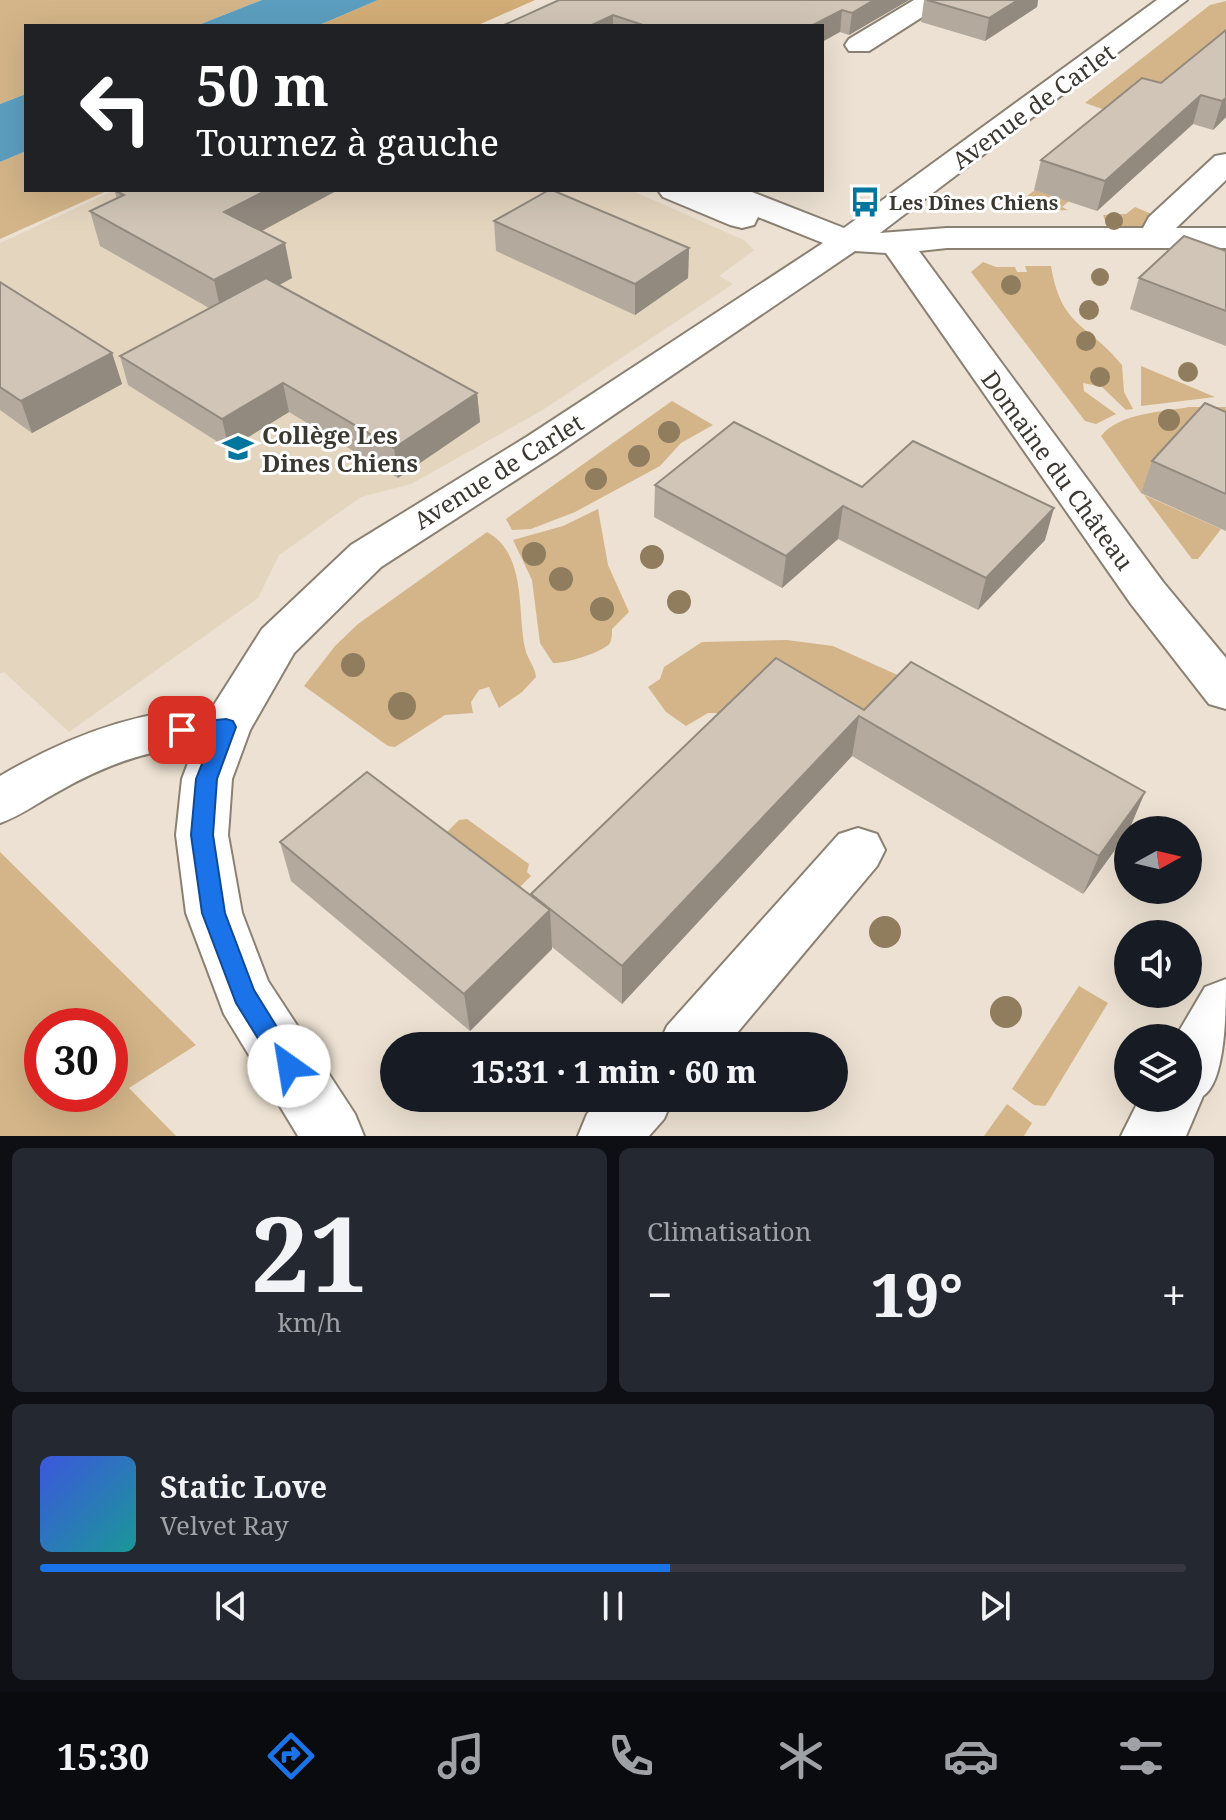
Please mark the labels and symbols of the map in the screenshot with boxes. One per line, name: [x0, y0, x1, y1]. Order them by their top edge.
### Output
street label: Avenue de Carlet: [945, 36, 1121, 176]
bus stop icon: Les Dînes Chiens: [848, 185, 882, 219]
place label: Les Dînes Chiens: [889, 189, 1058, 216]
street label: Domaine du Château: [974, 363, 1142, 577]
street label: Avenue de Carlet: [407, 406, 589, 536]
place label: Collège Les Dines Chiens: [262, 418, 418, 479]
school or university icon: Collège Les Dines Chiens: [221, 431, 255, 465]
pin: [148, 696, 216, 764]
north arrow: [1114, 816, 1202, 904]
speed limit sign: 30: [24, 1008, 128, 1112]
position arrow: [247, 1024, 331, 1108]

